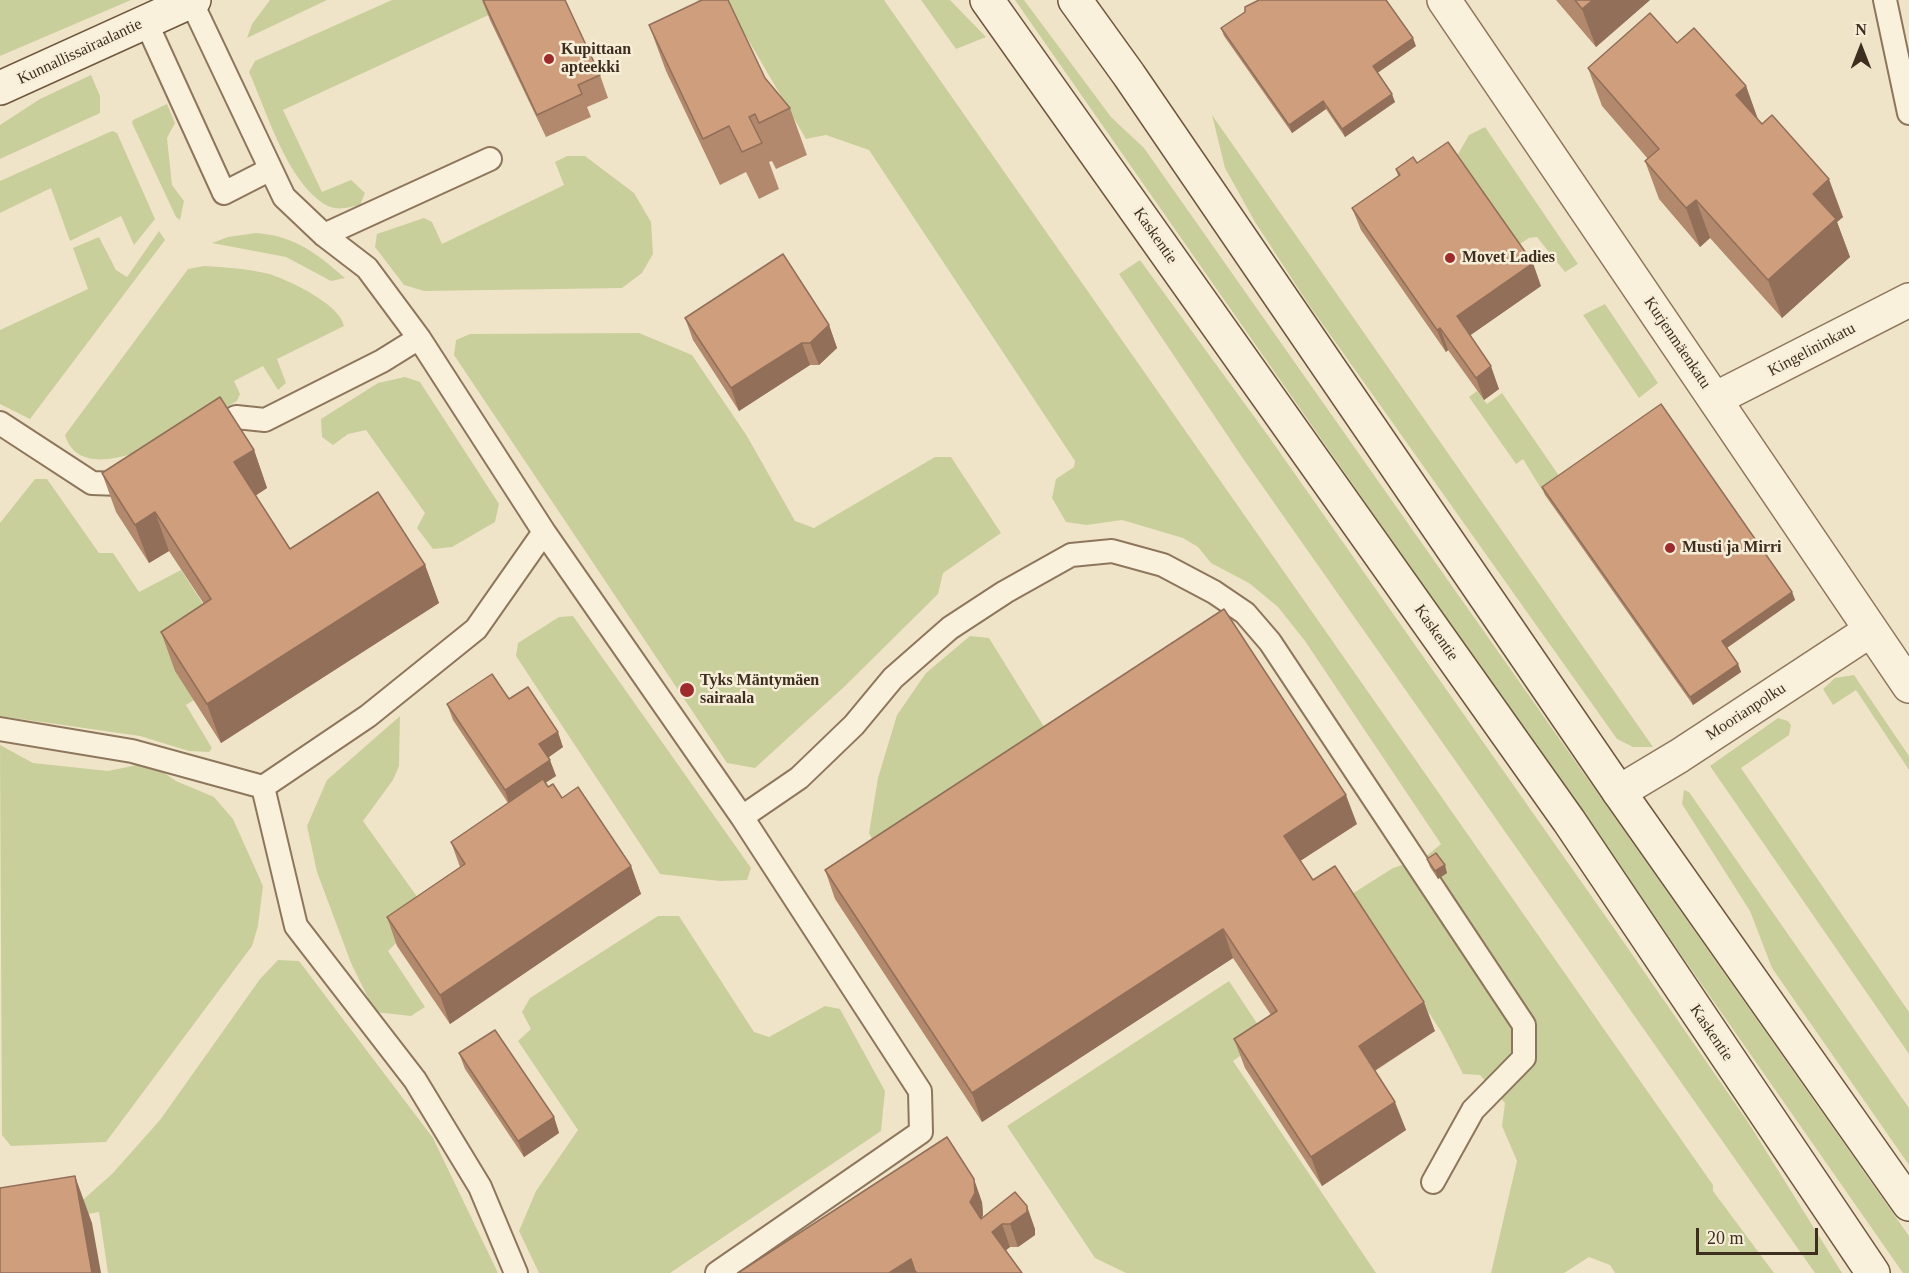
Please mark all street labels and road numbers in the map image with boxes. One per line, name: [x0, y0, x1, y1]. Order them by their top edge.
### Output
street label: Kunnallissairaalantie: [15, 15, 145, 89]
street label: Kaskentie: [1129, 204, 1181, 268]
street label: Kurjenmäenkatu: [1639, 293, 1715, 393]
street label: Kingelininkatu: [1765, 319, 1859, 381]
street label: Kaskentie: [1410, 601, 1462, 665]
street label: Moorianpolku: [1702, 679, 1790, 745]
street label: Kaskentie: [1685, 1001, 1737, 1065]

